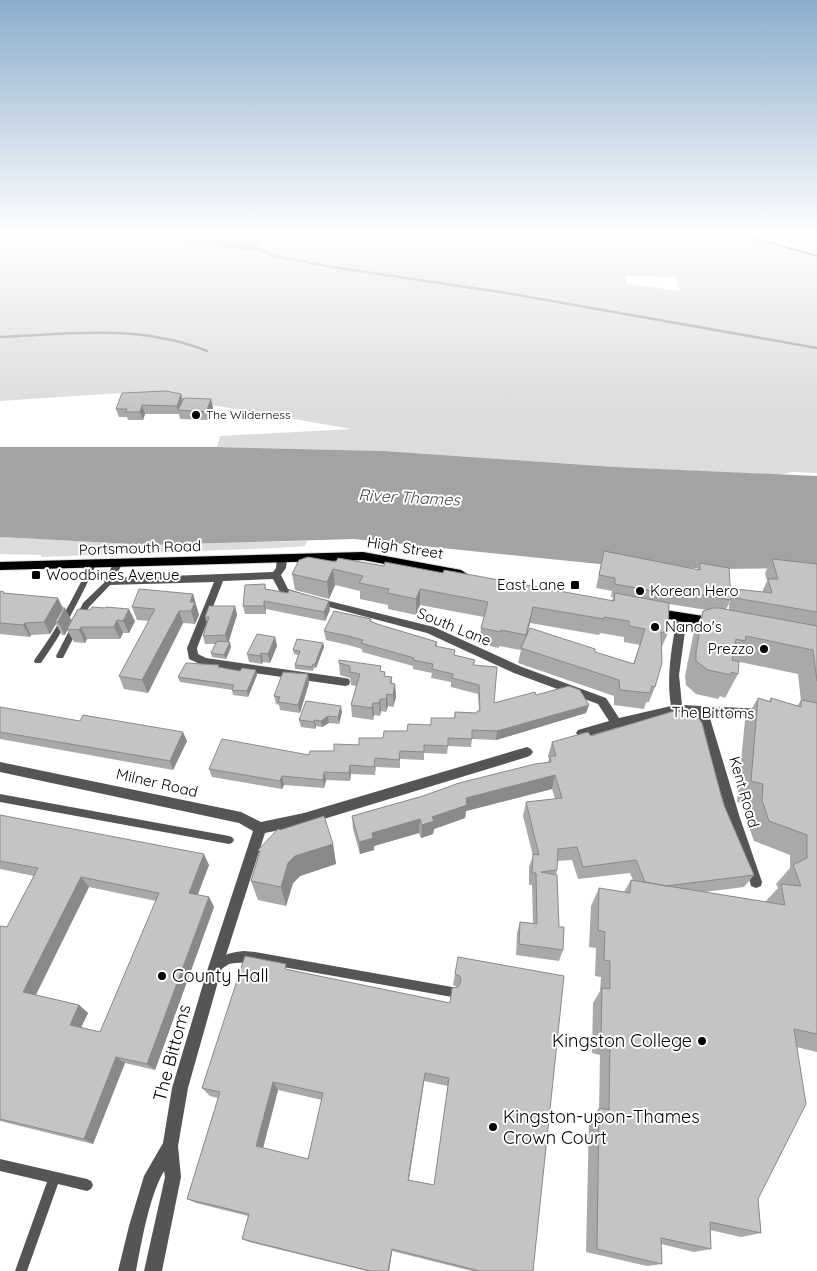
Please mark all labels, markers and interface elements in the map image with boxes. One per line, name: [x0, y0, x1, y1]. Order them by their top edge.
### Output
place label: The Wilderness: [206, 407, 291, 422]
marker: The Wilderness: [190, 409, 202, 421]
water label: River Thames: [358, 484, 462, 510]
street label: High Street: [366, 532, 445, 563]
street label: Portsmouth Road: [79, 536, 201, 559]
place label: Woodbines Avenue: [46, 565, 179, 584]
marker: Woodbines Avenue: [30, 569, 42, 581]
place label: East Lane: [497, 575, 565, 594]
marker: East Lane: [569, 579, 581, 591]
place label: Korean Hero: [650, 581, 739, 600]
marker: Korean Hero: [634, 585, 646, 597]
street label: South Lane: [414, 603, 494, 650]
place label: Nando's: [665, 617, 722, 636]
marker: Nando's: [649, 621, 661, 633]
place label: Prezzo: [708, 639, 754, 658]
marker: Prezzo: [758, 643, 770, 655]
street label: The Bittoms: [671, 702, 755, 723]
street label: Kent Road: [725, 754, 764, 830]
street label: Milner Road: [114, 764, 200, 801]
place label: County Hall: [172, 964, 269, 987]
marker: County Hall: [156, 970, 168, 982]
street label: The Bittoms: [148, 1002, 196, 1104]
place label: Kingston College: [552, 1029, 692, 1052]
marker: Kingston College: [696, 1035, 708, 1047]
place label: Kingston-upon-Thames Crown Court: [503, 1105, 700, 1149]
marker: Kingston-upon-Thames Crown Court: [487, 1121, 499, 1133]

